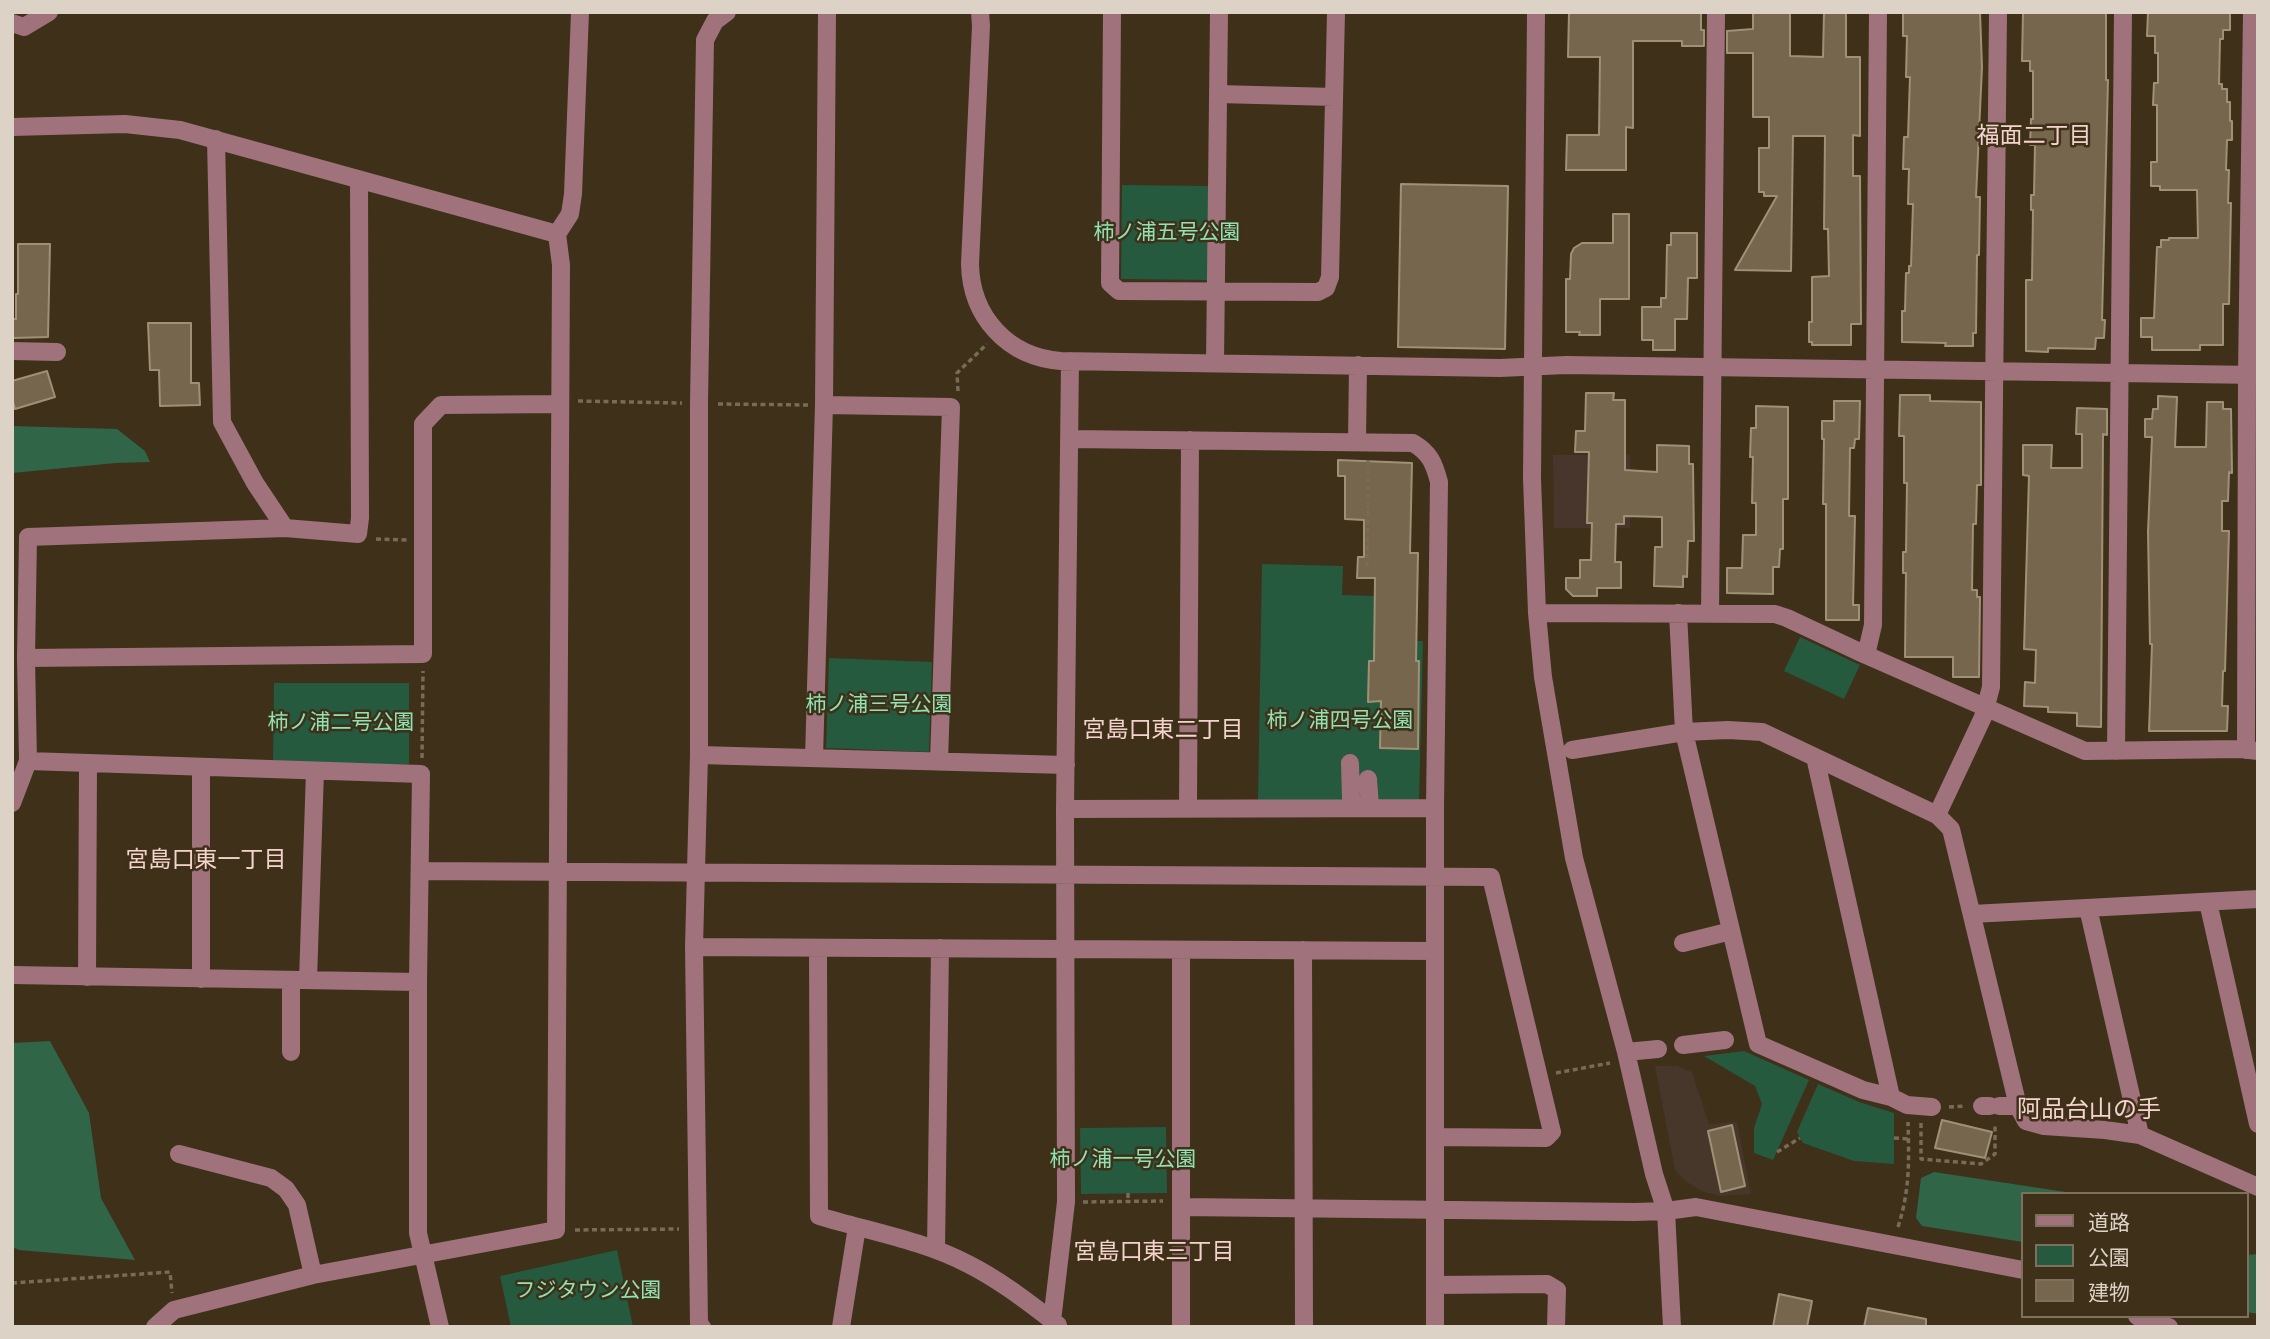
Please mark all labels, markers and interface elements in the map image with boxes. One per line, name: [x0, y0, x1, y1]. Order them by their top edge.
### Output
district label: 福面二丁目: [1977, 122, 2091, 150]
park label: 柿ノ浦五号公園: [1094, 220, 1240, 246]
park label: 柿ノ浦三号公園: [806, 692, 952, 718]
park label: 柿ノ浦四号公園: [1267, 708, 1413, 734]
park label: 柿ノ浦二号公園: [268, 710, 414, 736]
district label: 宮島口東二丁目: [1083, 716, 1243, 744]
district label: 宮島口東一丁目: [126, 846, 286, 874]
district label: 阿品台山の手: [2017, 1096, 2161, 1124]
park label: 柿ノ浦一号公園: [1050, 1147, 1196, 1173]
legend: [2022, 1192, 2249, 1318]
text: 道路: [2088, 1210, 2130, 1235]
district label: 宮島口東三丁目: [1074, 1238, 1234, 1266]
text: 公園: [2088, 1245, 2130, 1270]
park label: フジタウン公園: [515, 1278, 661, 1304]
text: 建物: [2088, 1280, 2130, 1305]

